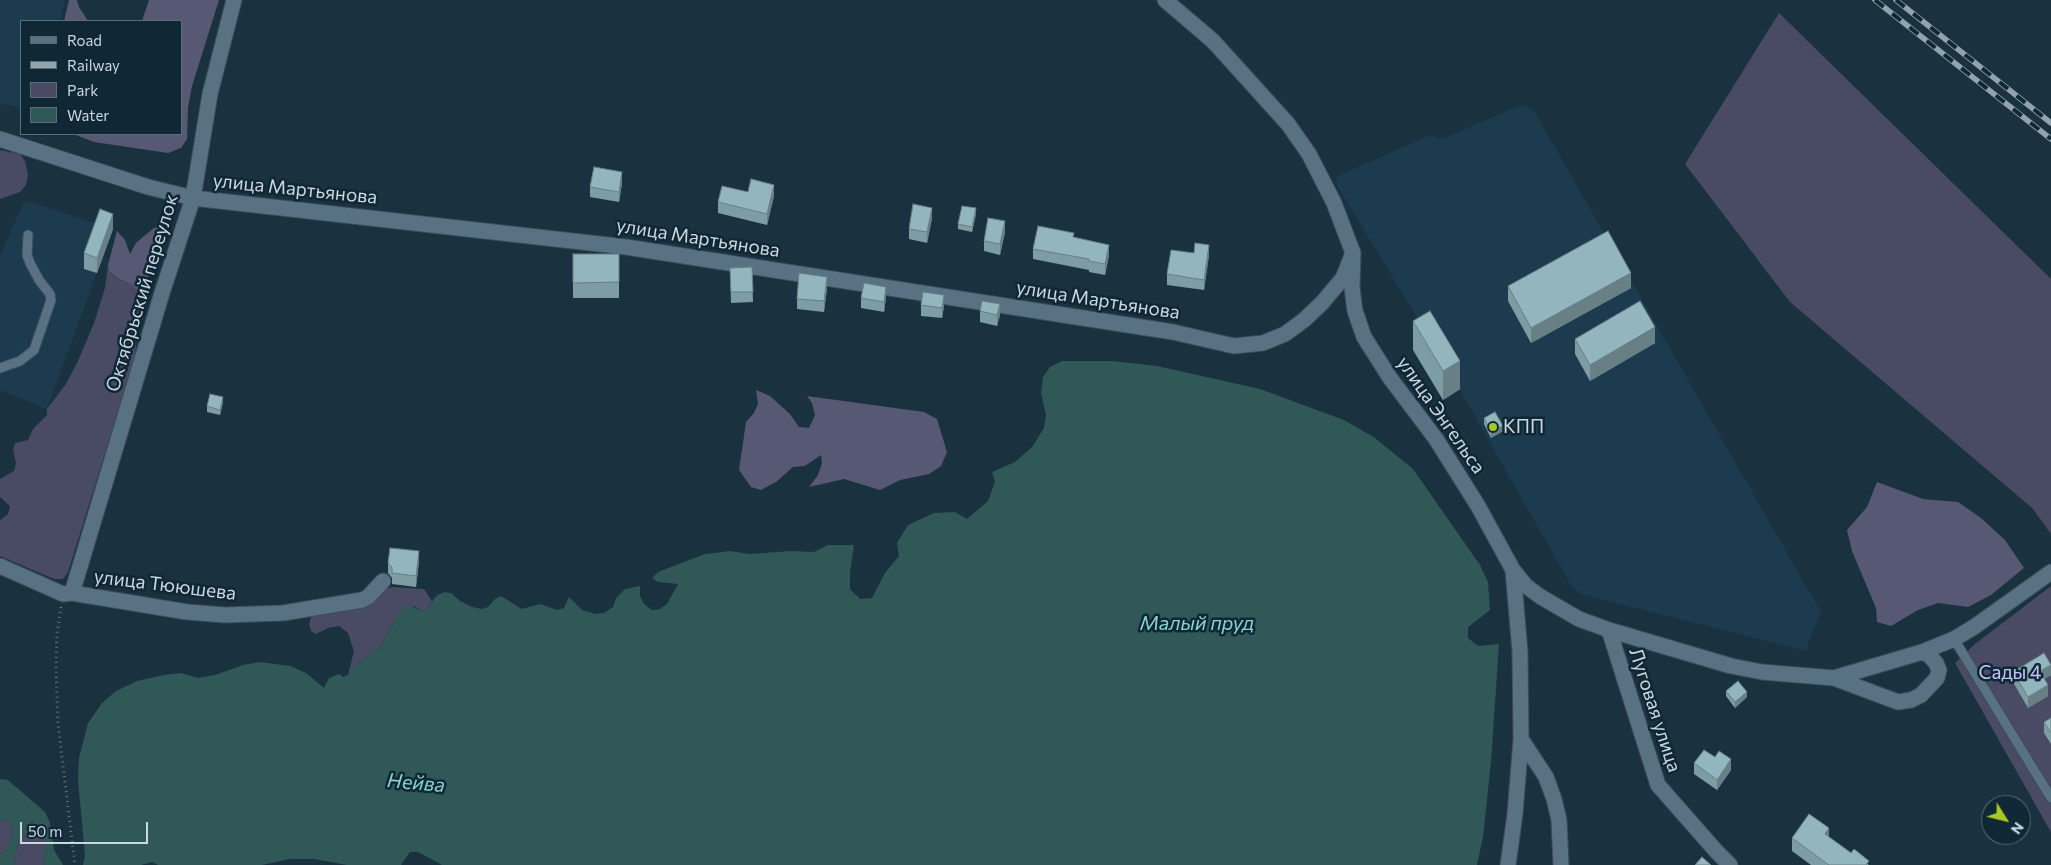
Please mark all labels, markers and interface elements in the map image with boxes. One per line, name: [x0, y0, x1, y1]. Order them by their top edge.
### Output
legend: [20, 20, 182, 135]
text: Road: [67, 31, 102, 49]
text: Railway: [67, 56, 120, 74]
text: Park: [67, 81, 98, 99]
text: Water: [67, 106, 109, 124]
street label: улица Мартьянова: [212, 169, 378, 209]
street label: Октябрьский переулок: [101, 191, 183, 395]
street label: улица Мартьянова: [615, 214, 781, 262]
street label: улица Мартьянова: [1015, 276, 1181, 324]
street label: улица Энгельса: [1392, 352, 1490, 478]
place label: КПП: [1503, 416, 1544, 438]
marker: КПП: [1487, 421, 1499, 433]
street label: улица Тююшева: [93, 565, 237, 605]
water label: Малый пруд: [1140, 611, 1254, 635]
street label: Луговая улица: [1624, 645, 1686, 775]
park label: Сады 4: [1979, 662, 2041, 684]
water label: Нейва: [386, 769, 446, 797]
north arrow: [1981, 795, 2031, 845]
scale bar: [22, 812, 150, 844]
text: N: [2008, 819, 2028, 838]
text: 50 m: [28, 822, 62, 840]

